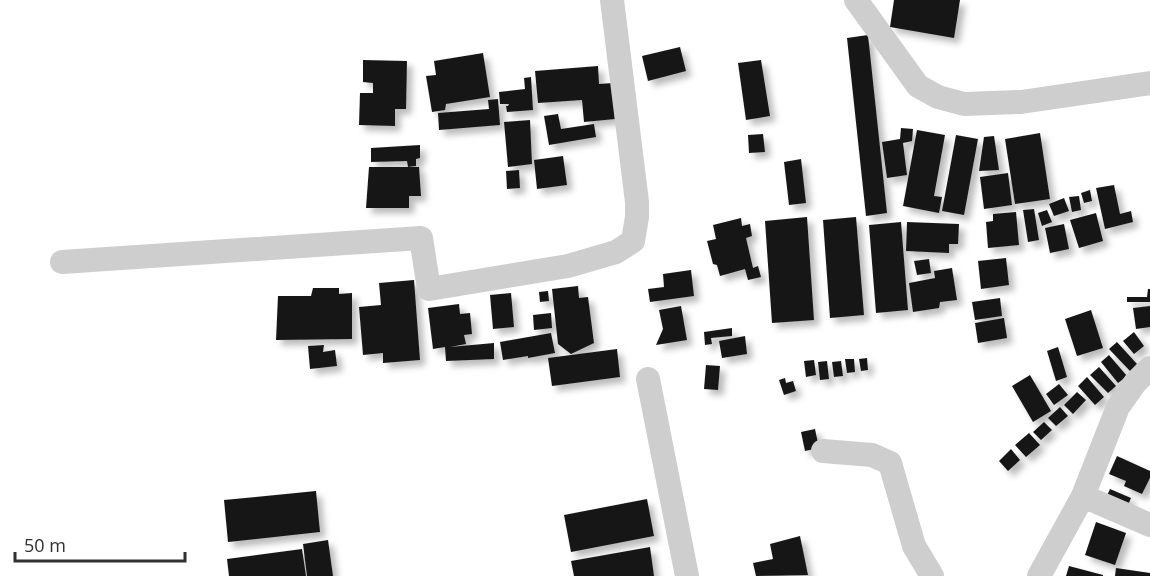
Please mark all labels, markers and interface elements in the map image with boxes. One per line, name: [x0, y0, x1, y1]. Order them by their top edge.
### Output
scale bar: [15, 525, 184, 563]
text: 50 m: [24, 533, 66, 557]

